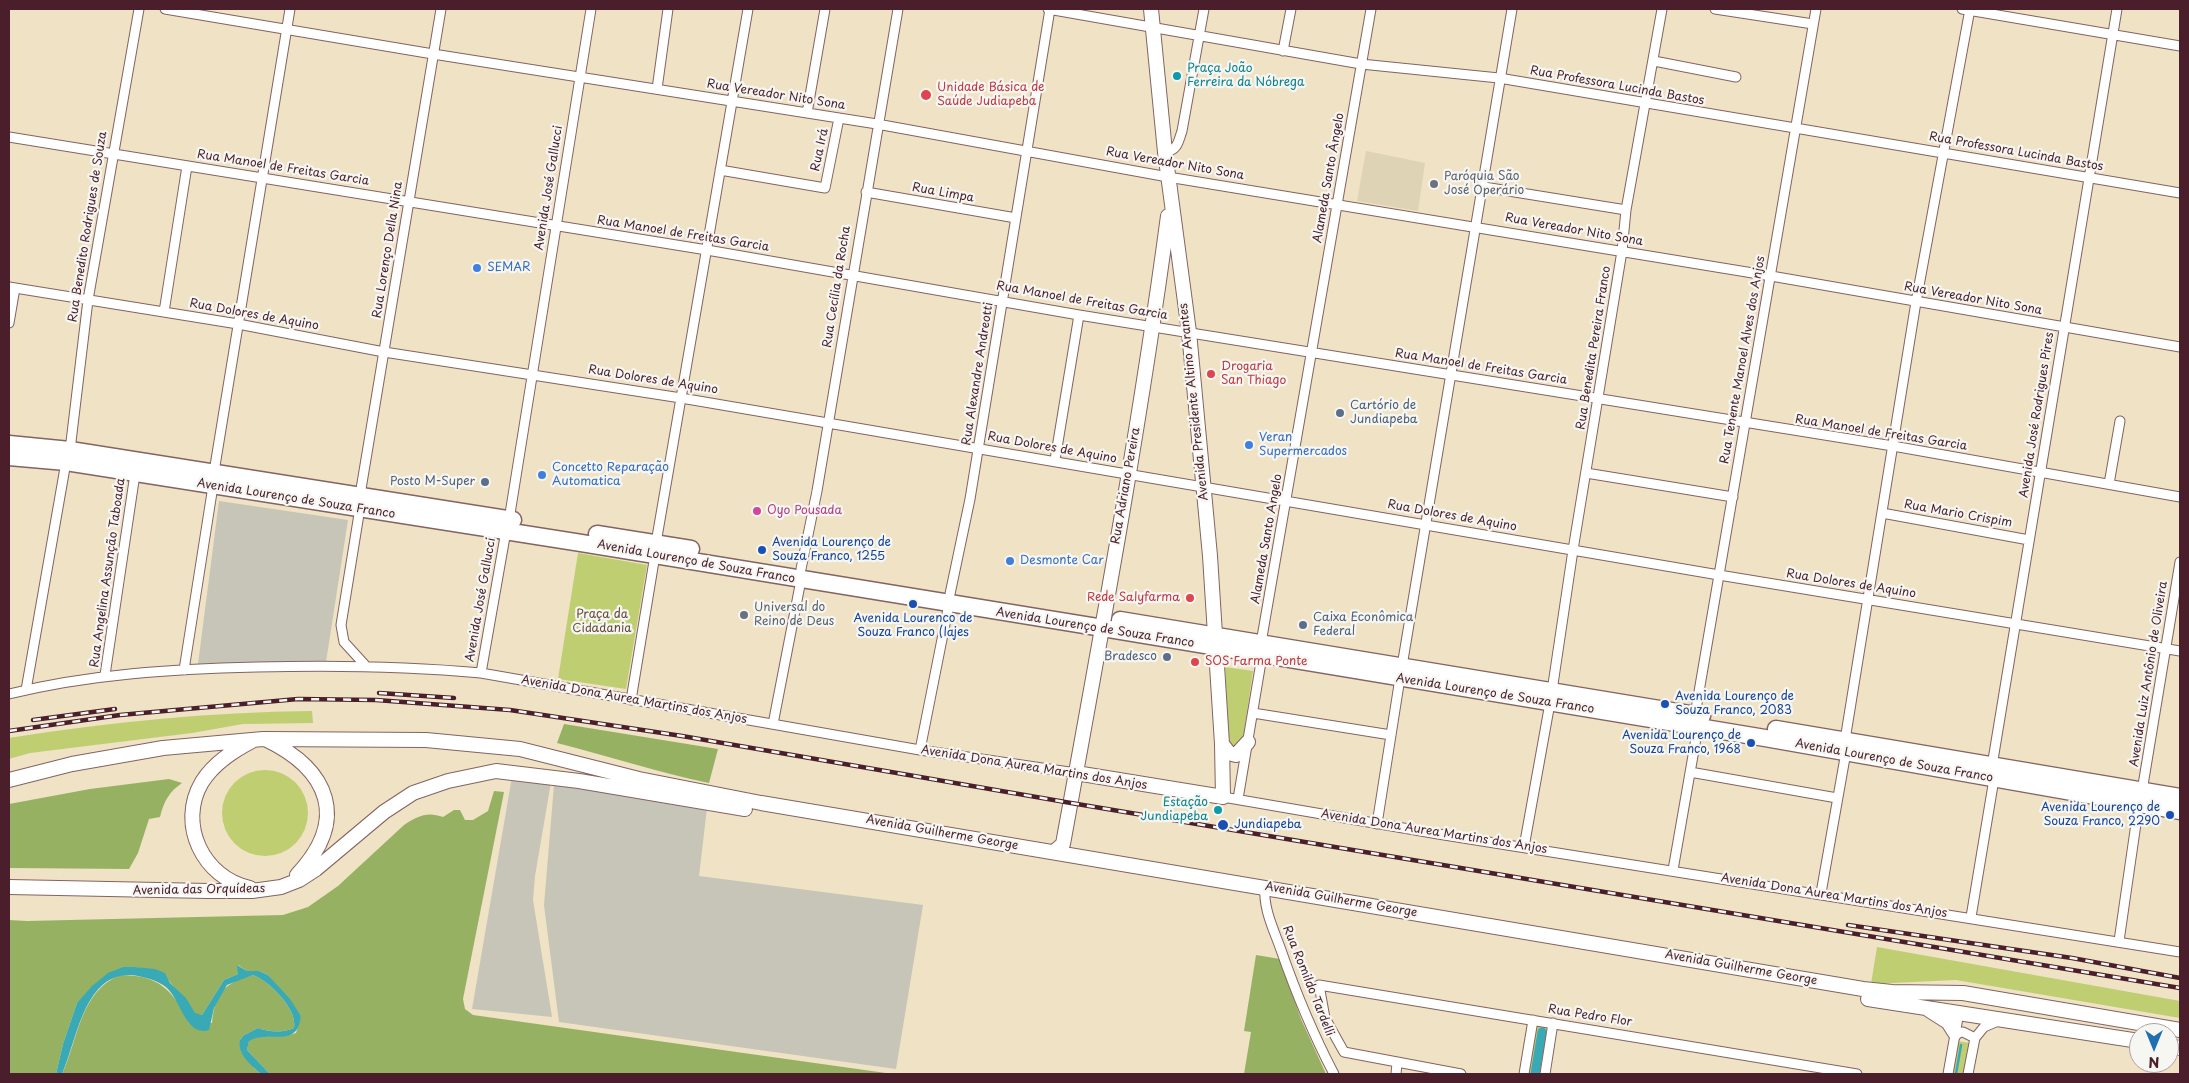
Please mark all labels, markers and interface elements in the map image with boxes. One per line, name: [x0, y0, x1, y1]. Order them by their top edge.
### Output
place label: Praça João Ferreira da Nóbrega: [1187, 62, 1304, 90]
street label: Rua Professora Lucinda Bastos: [1529, 64, 1705, 108]
marker: Praça João Ferreira da Nóbrega: [1171, 70, 1183, 82]
street label: Rua Vereador Nito Sona: [706, 77, 846, 113]
place label: Unidade Básica de Saúde Judiapeba: [937, 81, 1044, 109]
marker: Unidade Básica de Saúde Judiapeba: [919, 88, 933, 102]
street label: Alameda Santo Ângelo: [1310, 112, 1348, 244]
street label: Avenida José Gallucci: [532, 125, 566, 251]
street label: Rua Irá: [808, 127, 832, 173]
street label: Rua Professora Lucinda Bastos: [1928, 130, 2104, 174]
street label: Rua Benedito Rodrigues de Souza: [66, 131, 110, 323]
street label: Rua Vereador Nito Sona: [1105, 145, 1245, 183]
street label: Rua Manoel de Freitas Garcia: [196, 147, 370, 189]
place label: Paróquia São José Operário: [1444, 170, 1524, 198]
marker: Paróquia São José Operário: [1428, 178, 1440, 190]
street label: Rua Limpa: [911, 180, 975, 206]
street label: Rua Lorenço Della Nina: [370, 181, 406, 319]
street label: Rua Vereador Nito Sona: [1504, 211, 1644, 249]
street label: Rua Manoel de Freitas Garcia: [596, 213, 770, 255]
street label: Rua Cecília da Rocha: [820, 225, 854, 349]
street label: Rua Tenente Manoel Alves dos Anjos: [1718, 255, 1768, 465]
place label: SEMAR: [487, 261, 531, 275]
marker: SEMAR: [471, 262, 483, 274]
street label: Rua Benedita Pereira Franco: [1574, 265, 1614, 431]
street label: Rua Manoel de Freitas Garcia: [995, 279, 1169, 323]
street label: Rua Vereador Nito Sona: [1903, 280, 2043, 318]
street label: Rua Dolores de Aquino: [188, 297, 320, 333]
street label: Rua Alexandre Andreotti: [960, 301, 996, 447]
street label: Avenida Presidente Altino Arantes: [1176, 303, 1212, 501]
street label: Avenida José Rodrigues Pires: [2017, 331, 2057, 499]
street label: Rua Manoel de Freitas Garcia: [1394, 346, 1568, 388]
place label: Drogaria San Thiago: [1221, 360, 1286, 388]
street label: Rua Dolores de Aquino: [587, 363, 719, 397]
marker: Drogaria San Thiago: [1205, 368, 1217, 380]
place label: Cartório de Jundiapeba: [1350, 399, 1418, 427]
marker: Cartório de Jundiapeba: [1334, 407, 1346, 419]
street label: Rua Manoel de Freitas Garcia: [1794, 412, 1968, 454]
street label: Rua Adriano Pereira: [1109, 427, 1143, 545]
street label: Rua Dolores de Aquino: [986, 430, 1118, 466]
place label: Veran Supermercados: [1259, 431, 1347, 459]
marker: Veran Supermercados: [1243, 439, 1255, 451]
place label: Concetto Reparação Automatica: [552, 461, 669, 489]
marker: Concetto Reparação Automatica: [536, 469, 548, 481]
street label: Alameda Santo Angelo: [1248, 473, 1286, 605]
place label: Posto M-Super: [390, 475, 475, 489]
street label: Avenida Lourenço de Souza Franco: [196, 476, 396, 522]
marker: Posto M-Super: [479, 476, 491, 488]
street label: Rua Angelina Assunção Taboada: [88, 477, 128, 669]
street label: Rua Mario Crispim: [1903, 497, 2013, 531]
street label: Rua Dolores de Aquino: [1386, 498, 1518, 534]
place label: Oyo Pousada: [767, 504, 842, 518]
marker: Oyo Pousada: [751, 505, 763, 517]
place label: Avenida Lourenço de Souza Franco, 1255: [772, 536, 891, 564]
street label: Avenida José Gallucci: [463, 537, 499, 663]
street label: Avenida Lourenço de Souza Franco: [596, 537, 796, 587]
marker: Avenida Lourenço de Souza Franco, 1255: [756, 544, 768, 556]
place label: Desmonte Car: [1020, 554, 1104, 568]
marker: Desmonte Car: [1004, 555, 1016, 567]
street label: Rua Dolores de Aquino: [1785, 567, 1917, 601]
street label: Avenida Luiz Antônio de Oliveira: [2127, 580, 2171, 768]
place label: Rede Salyfarma: [1087, 591, 1180, 605]
marker: Rede Salyfarma: [1184, 592, 1196, 604]
marker: Avenida Lourenco de Souza Franco (lajes: [907, 598, 919, 610]
place label: Universal do Reino de Deus: [754, 601, 834, 629]
street label: Avenida Lourenço de Souza Franco: [995, 605, 1195, 651]
park label: Praça da Cidadania: [572, 608, 632, 636]
marker: Universal do Reino de Deus: [738, 609, 750, 621]
place label: Caixa Econômica Federal: [1313, 611, 1413, 639]
place label: Avenida Lourenco de Souza Franco (lajes: [854, 612, 972, 640]
marker: Caixa Econômica Federal: [1297, 619, 1309, 631]
place label: Bradesco: [1104, 650, 1157, 664]
marker: Bradesco: [1161, 651, 1173, 663]
place label: SOS Farma Ponte: [1205, 655, 1308, 669]
marker: SOS Farma Ponte: [1189, 656, 1201, 668]
street label: Avenida Lourenço de Souza Franco: [1395, 671, 1595, 717]
street label: Avenida Dona Aurea Martins dos Anjos: [520, 673, 748, 727]
place label: Avenida Lourenço de Souza Franco, 2083: [1675, 690, 1794, 718]
marker: Avenida Lourenço de Souza Franco, 2083: [1659, 698, 1671, 710]
place label: Avenida Lourenço de Souza Franco, 1968: [1622, 729, 1741, 757]
street label: Avenida Lourenço de Souza Franco: [1794, 736, 1994, 786]
marker: Avenida Lourenço de Souza Franco, 1968: [1745, 737, 1757, 749]
street label: Avenida Dona Aurea Martins dos Anjos: [920, 743, 1148, 793]
place label: Estação Jundiapeba: [1140, 796, 1208, 824]
place label: Avenida Lourenço de Souza Franco, 2290: [2041, 801, 2160, 829]
marker: Estação Jundiapeba: [1212, 804, 1224, 816]
street label: Avenida Dona Aurea Martins dos Anjos: [1320, 807, 1548, 857]
marker: Avenida Lourenço de Souza Franco, 2290: [2164, 809, 2176, 821]
street label: Avenida Guilherme George: [865, 813, 1019, 853]
marker: Jundiapeba: [1216, 818, 1230, 832]
place label: Jundiapeba: [1234, 818, 1302, 832]
street label: Avenida Dona Aurea Martins dos Anjos: [1720, 871, 1948, 921]
street label: Avenida Guilherme George: [1264, 880, 1418, 920]
street label: Avenida das Orquídeas: [133, 882, 265, 898]
street label: Rua Romildo Tardelli: [1279, 924, 1337, 1038]
street label: Avenida Guilherme George: [1664, 948, 1818, 988]
street label: Rua Pedro Flor: [1547, 1002, 1633, 1030]
north arrow: [2129, 1023, 2179, 1073]
text: N: [2148, 1052, 2160, 1073]

